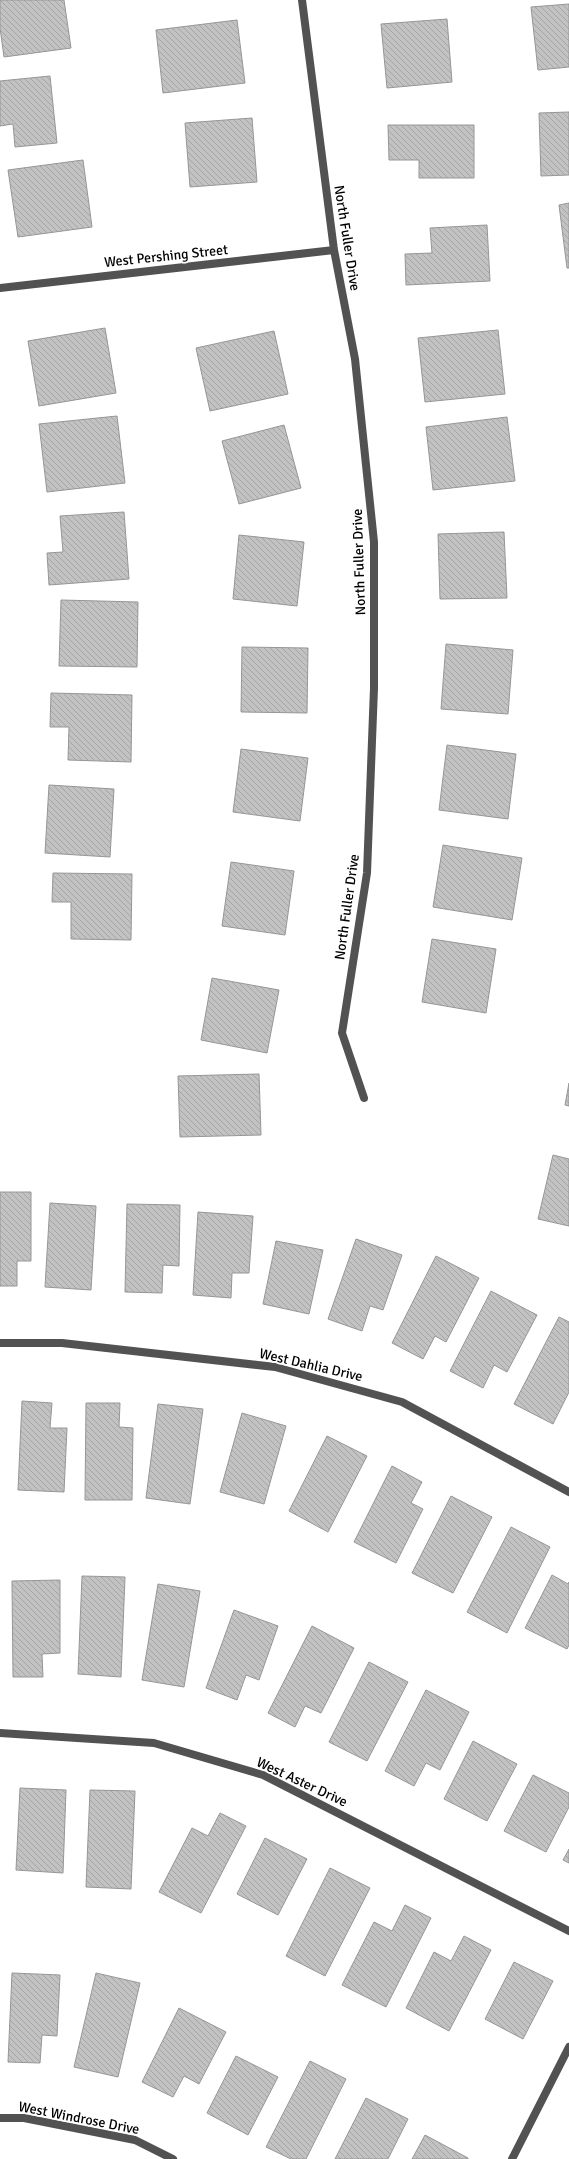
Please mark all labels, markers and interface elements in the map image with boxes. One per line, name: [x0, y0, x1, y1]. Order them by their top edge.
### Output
street label: North Fuller Drive: [330, 184, 364, 292]
street label: West Pershing Street: [103, 241, 229, 271]
street label: North Fuller Drive: [349, 508, 369, 616]
street label: North Fuller Drive: [331, 853, 363, 961]
street label: West Dahlia Drive: [258, 1345, 364, 1385]
street label: West Aster Drive: [254, 1753, 350, 1811]
street label: West Windrose Drive: [17, 2098, 141, 2138]

